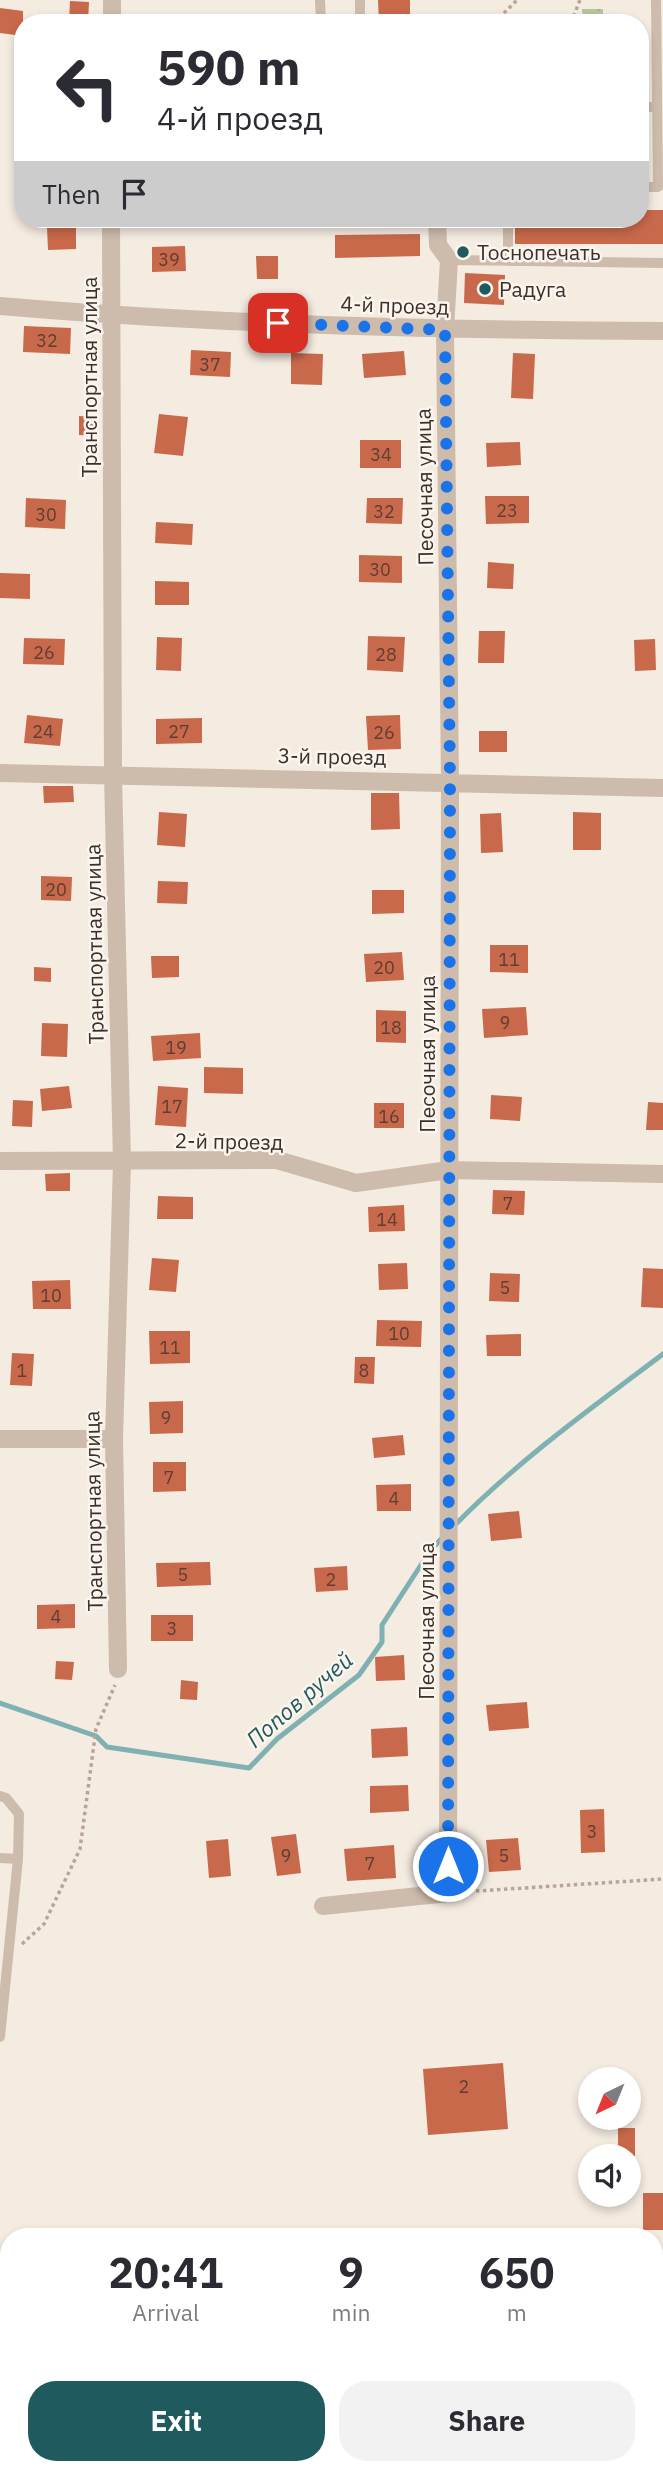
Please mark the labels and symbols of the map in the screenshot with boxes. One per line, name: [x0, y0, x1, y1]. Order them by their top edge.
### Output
place label: Тоснопечать: [477, 238, 601, 266]
marker: Тоснопечать: [455, 244, 471, 260]
house number: 39: [158, 248, 180, 271]
place label: Радуга: [499, 275, 566, 303]
street label: Транспортная улица: [75, 277, 103, 477]
marker: Радуга: [477, 281, 493, 297]
street label: 4-й проезд: [340, 289, 450, 321]
pin: [248, 293, 308, 353]
house number: 32: [36, 329, 58, 352]
house number: 37: [199, 353, 221, 376]
street label: Песочная улица: [409, 408, 439, 566]
house number: 34: [370, 443, 392, 466]
house number: 23: [496, 499, 518, 522]
house number: 32: [373, 500, 395, 523]
house number: 30: [35, 503, 57, 526]
house number: 30: [369, 558, 391, 581]
house number: 26: [33, 641, 55, 664]
house number: 28: [375, 643, 397, 666]
house number: 24: [32, 720, 54, 743]
house number: 27: [168, 720, 190, 743]
house number: 26: [373, 721, 395, 744]
street label: 3-й проезд: [277, 741, 387, 771]
street label: Транспортная улица: [78, 843, 110, 1045]
house number: 20: [45, 878, 67, 901]
house number: 11: [498, 948, 520, 971]
house number: 20: [373, 956, 395, 979]
street label: Песочная улица: [413, 975, 441, 1133]
house number: 9: [500, 1011, 510, 1034]
house number: 18: [380, 1016, 402, 1039]
house number: 19: [165, 1036, 187, 1059]
house number: 17: [161, 1095, 183, 1118]
house number: 16: [378, 1105, 400, 1128]
street label: 2-й проезд: [174, 1126, 284, 1156]
house number: 7: [503, 1192, 513, 1215]
house number: 14: [376, 1208, 398, 1231]
house number: 5: [500, 1276, 510, 1299]
house number: 10: [40, 1284, 62, 1307]
house number: 10: [388, 1322, 410, 1345]
house number: 11: [159, 1336, 181, 1359]
house number: 1: [17, 1359, 27, 1382]
house number: 8: [359, 1359, 369, 1382]
house number: 9: [161, 1406, 171, 1429]
street label: Транспортная улица: [77, 1410, 109, 1612]
house number: 7: [164, 1466, 174, 1489]
house number: 4: [389, 1487, 400, 1510]
street label: Песочная улица: [412, 1542, 440, 1700]
house number: 5: [178, 1563, 188, 1586]
house number: 2: [326, 1568, 336, 1591]
house number: 4: [51, 1605, 62, 1628]
house number: 3: [167, 1617, 177, 1640]
water label: Попов ручей: [239, 1644, 359, 1754]
house number: 3: [587, 1820, 597, 1843]
position arrow: [411, 1829, 485, 1903]
house number: 9: [281, 1844, 291, 1867]
house number: 5: [499, 1844, 509, 1867]
house number: 7: [365, 1852, 375, 1875]
north arrow: [578, 2067, 640, 2130]
house number: 2: [459, 2075, 469, 2098]

